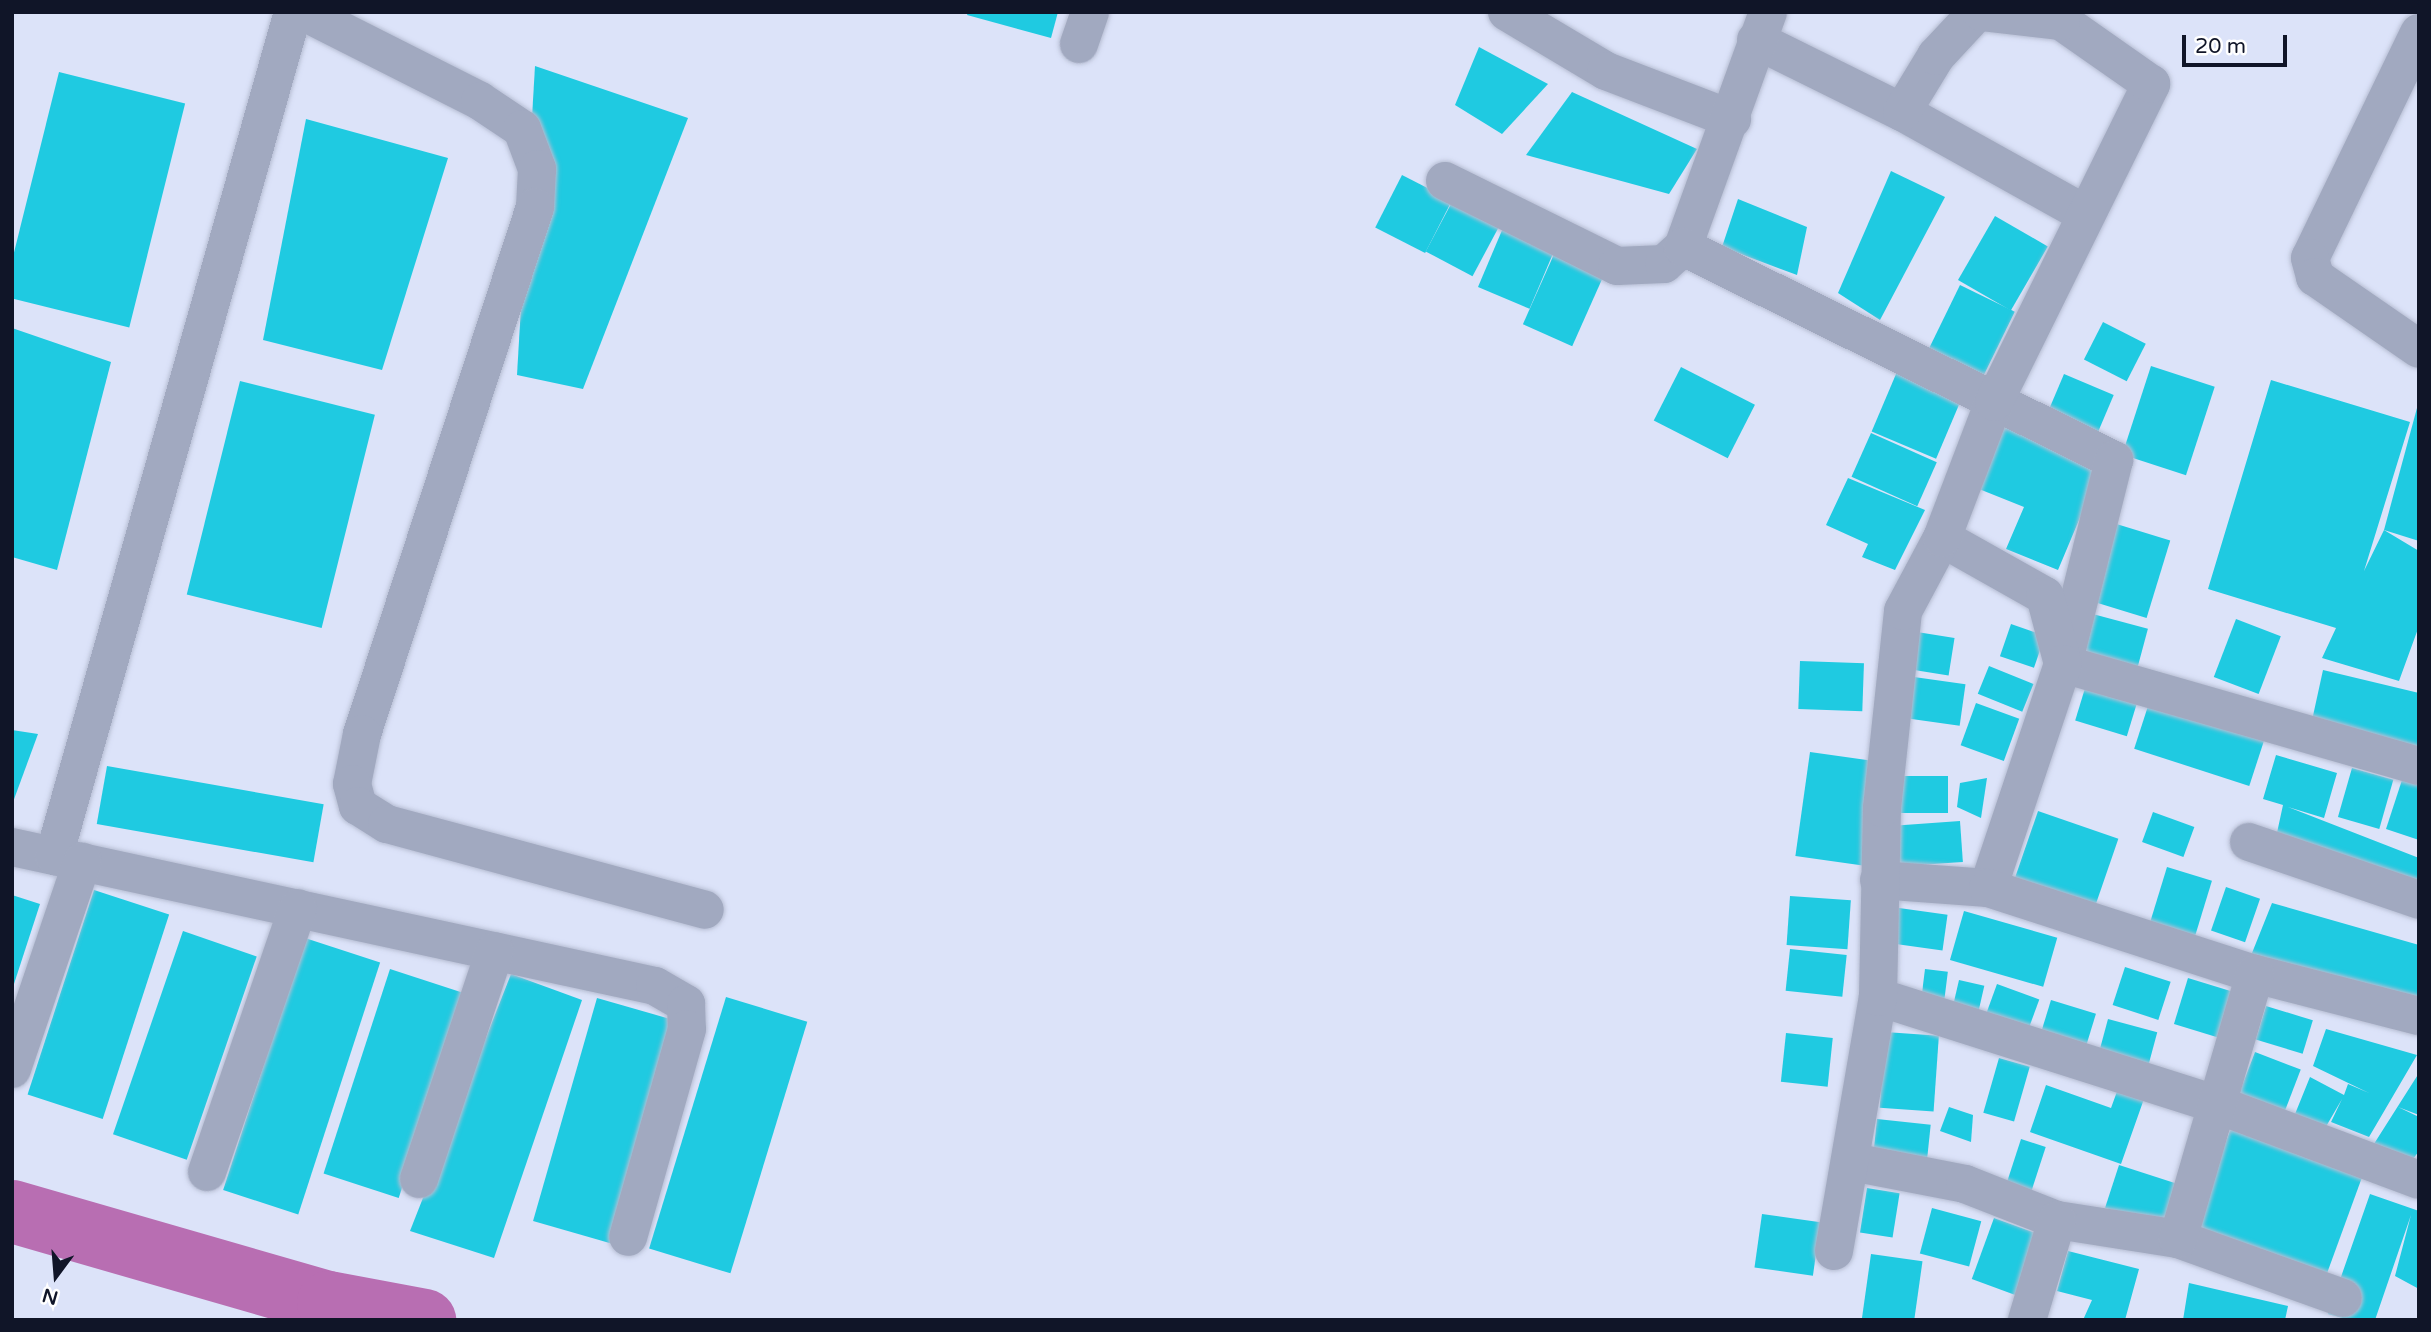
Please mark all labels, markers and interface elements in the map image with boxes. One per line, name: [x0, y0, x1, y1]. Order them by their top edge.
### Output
scale bar: [2186, 21, 2291, 65]
text: 20 m: [2195, 34, 2246, 59]
north arrow: [21, 1241, 91, 1311]
text: N: [40, 1284, 61, 1309]

